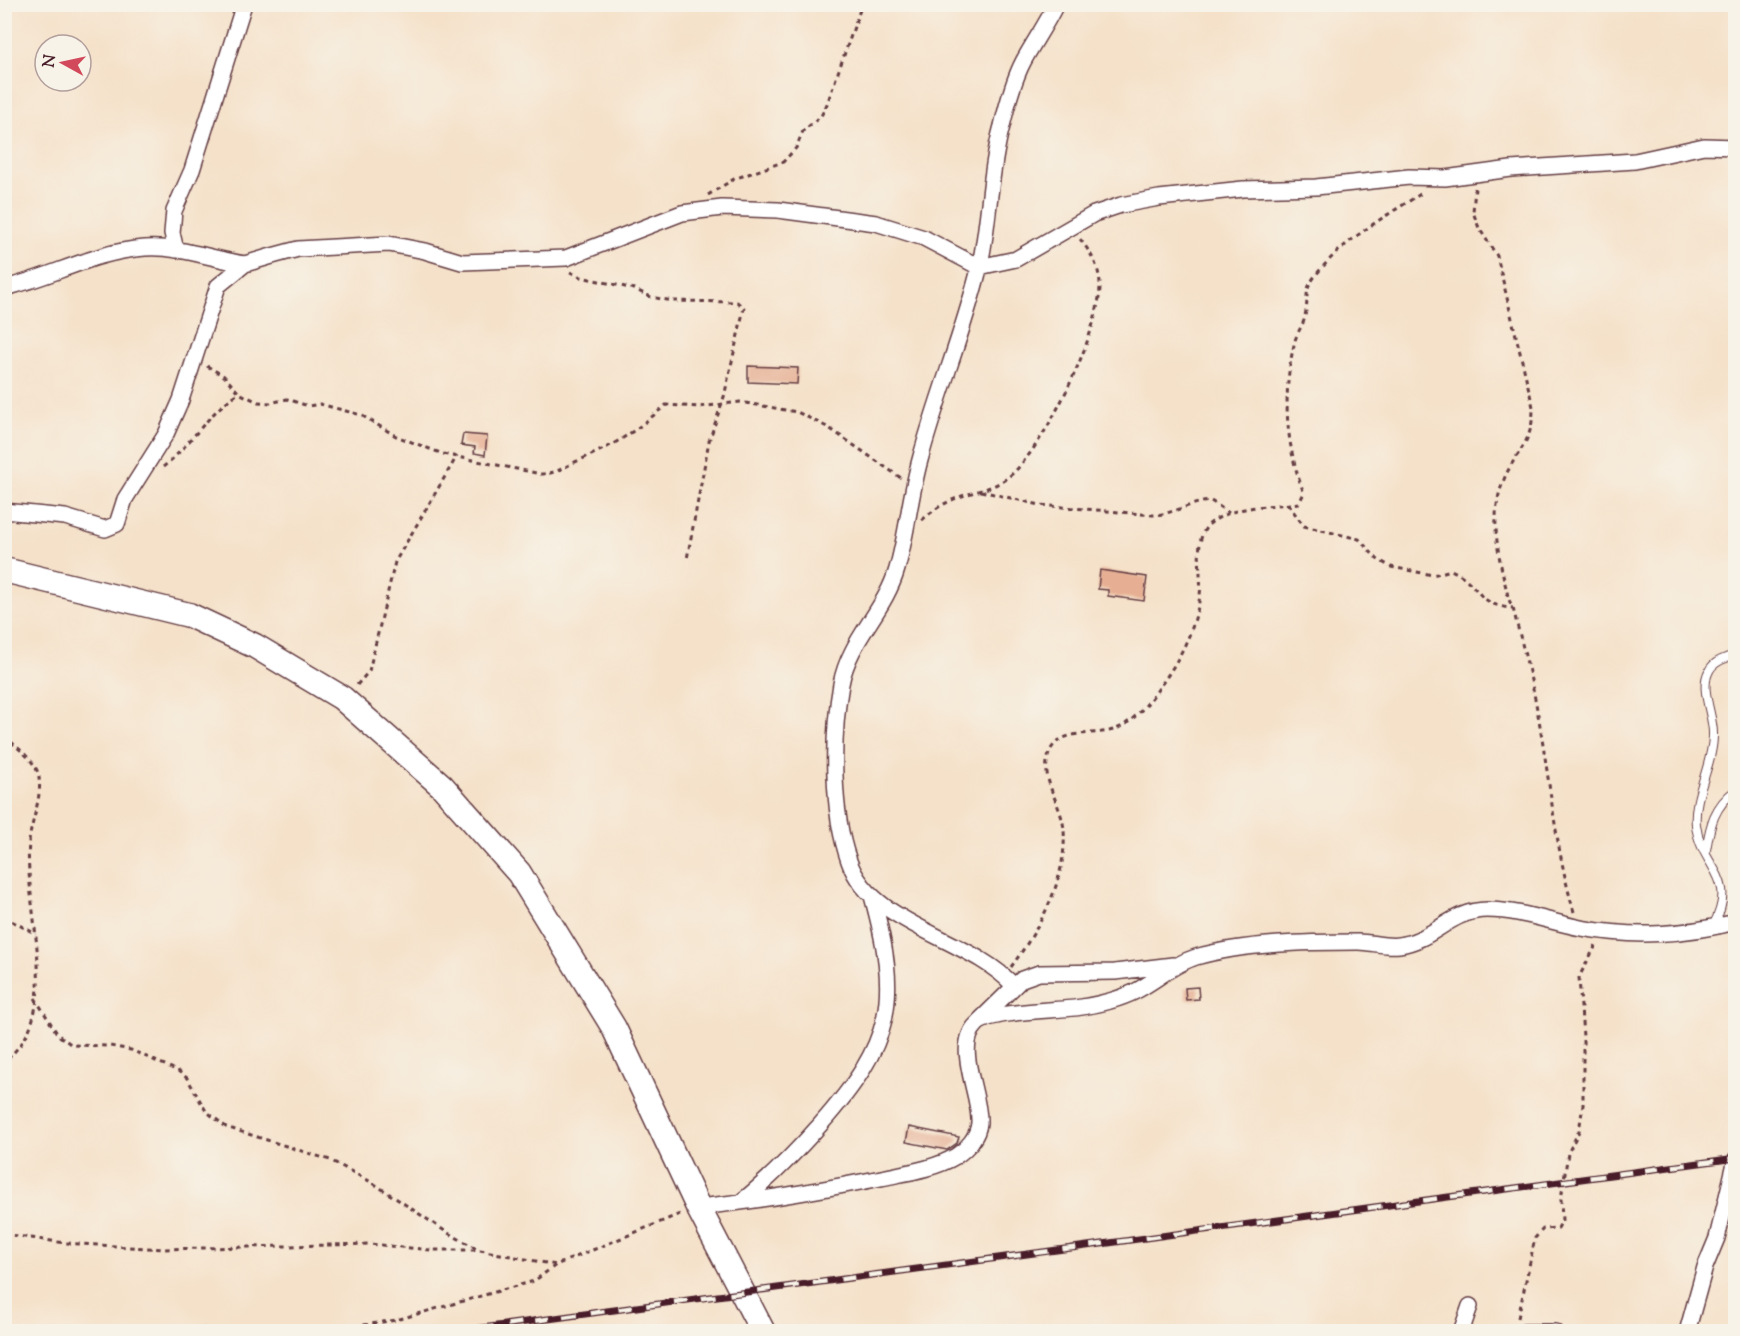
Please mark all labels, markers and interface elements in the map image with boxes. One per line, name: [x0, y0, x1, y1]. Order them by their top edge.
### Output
north arrow: [33, 33, 93, 93]
text: N: [38, 53, 63, 69]

